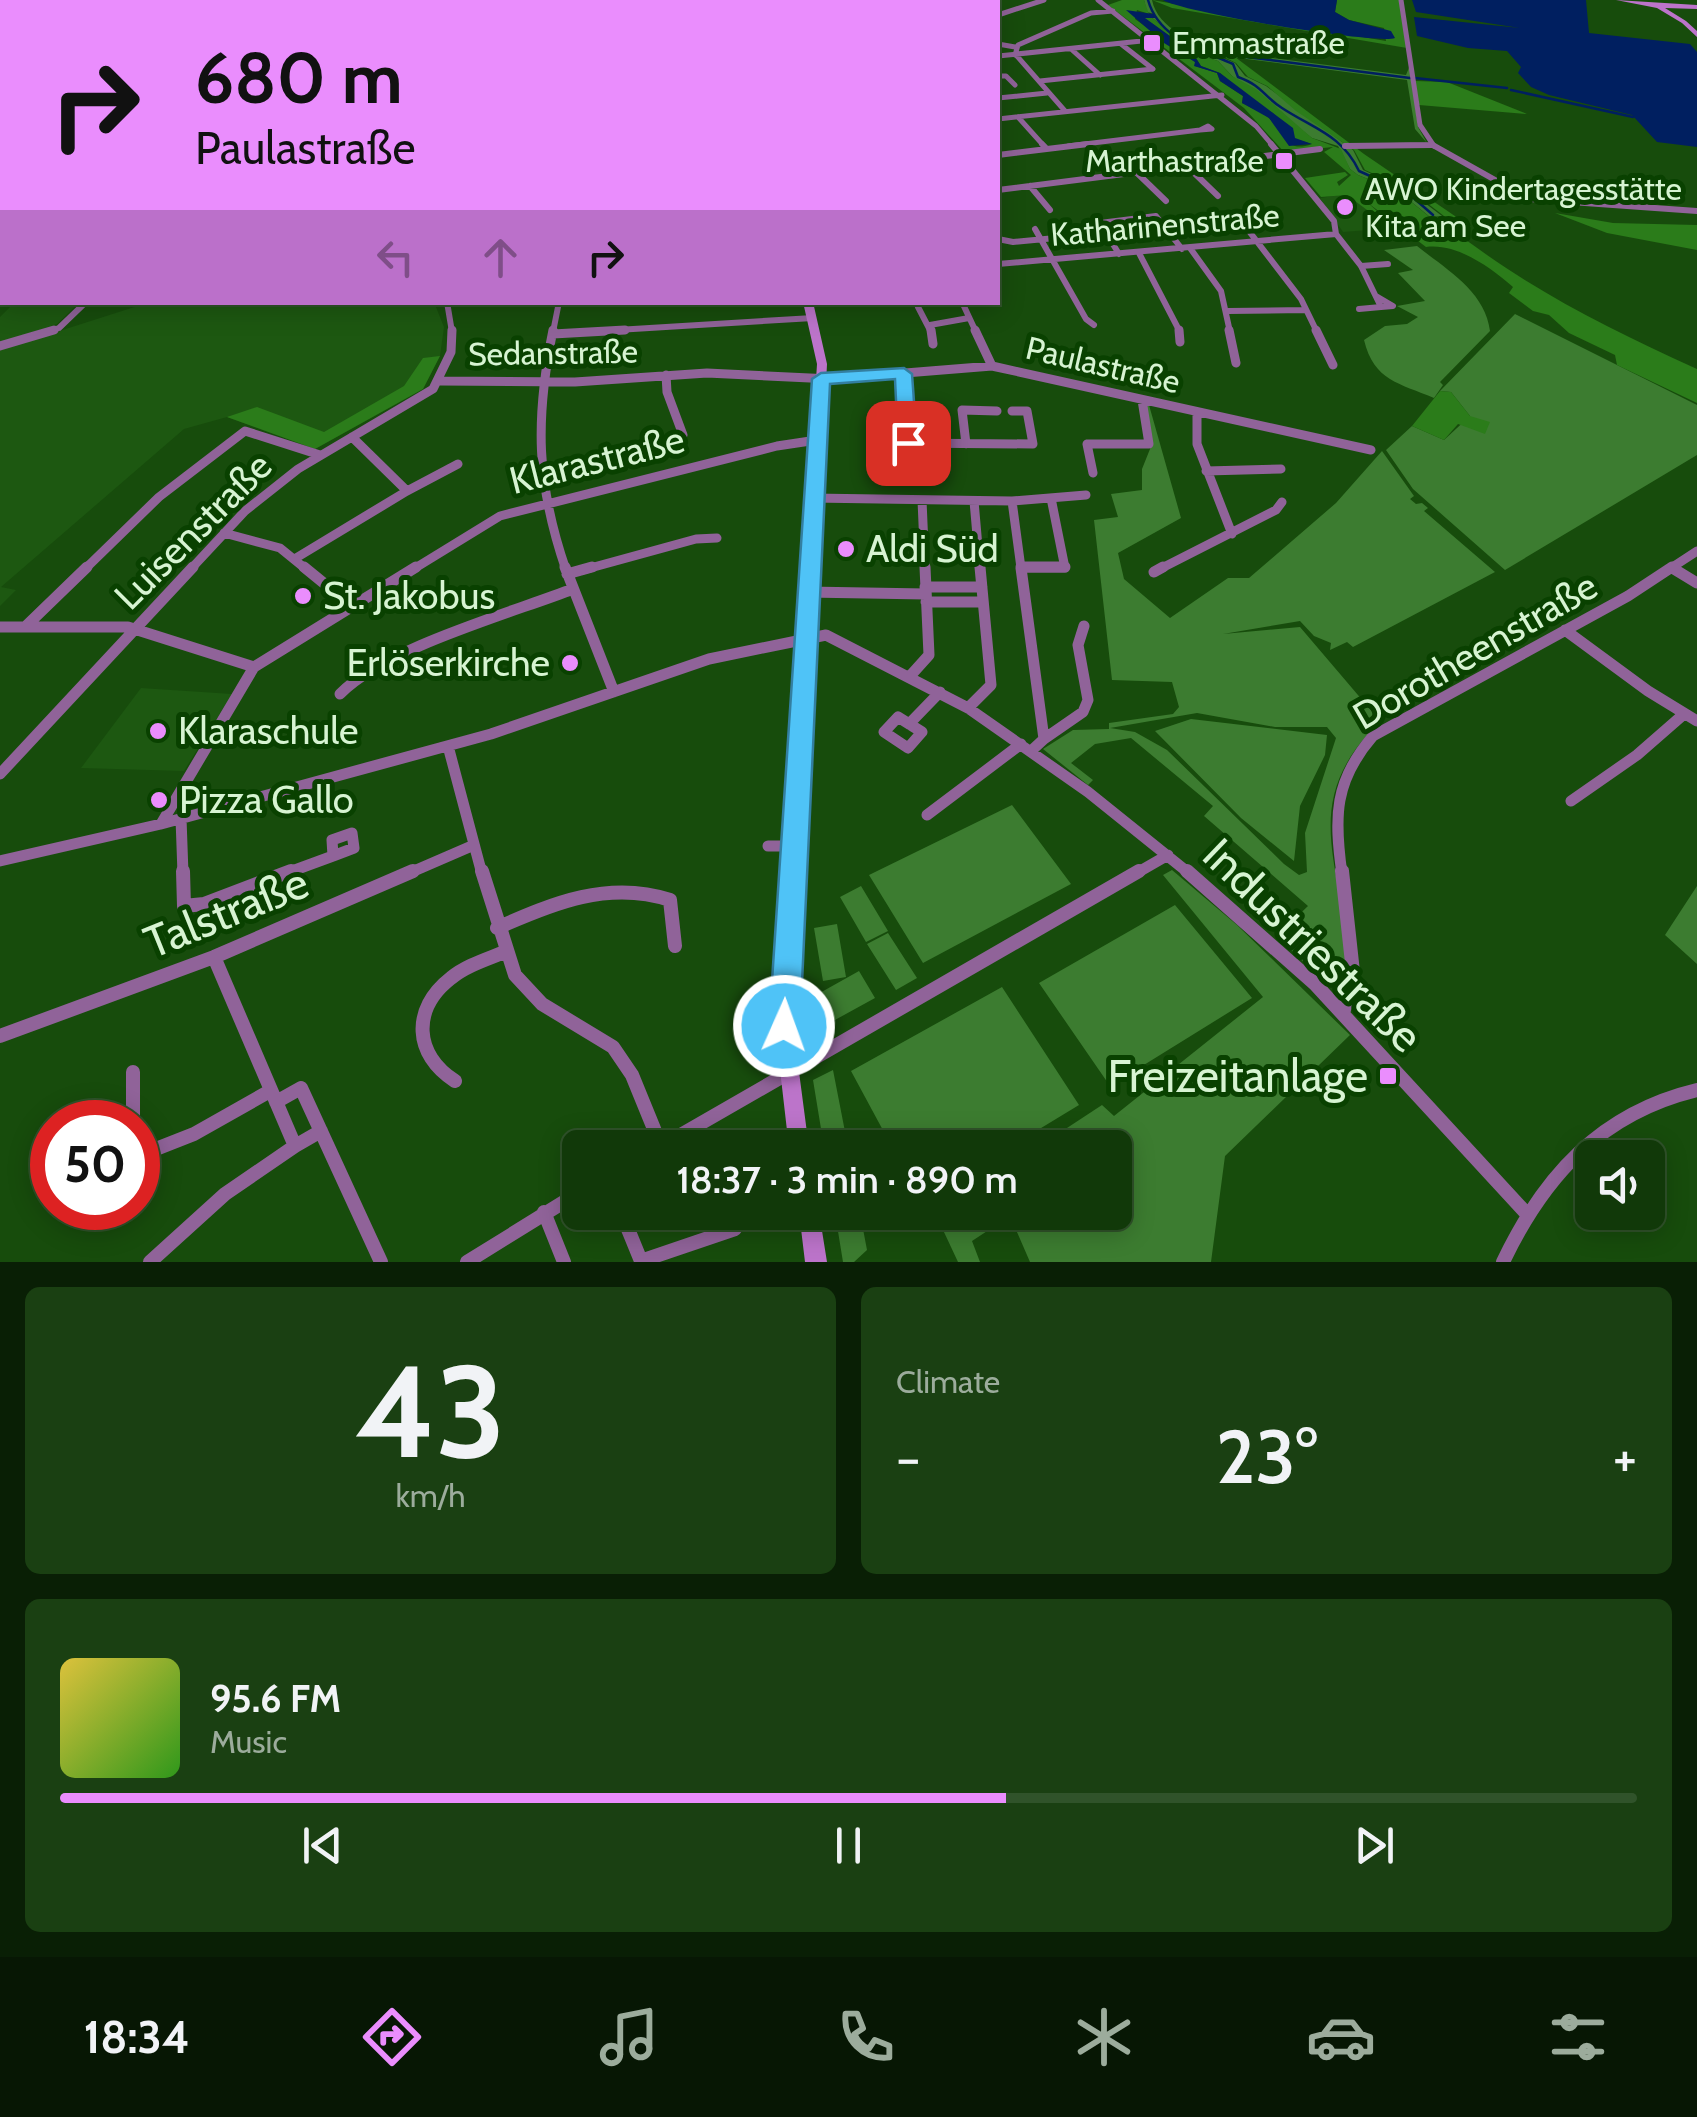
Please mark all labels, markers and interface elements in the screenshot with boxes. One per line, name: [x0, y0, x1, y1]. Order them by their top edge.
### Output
place label: Emmastraße: [1172, 23, 1345, 62]
marker: Emmastraße: [1141, 32, 1163, 54]
text: 680 m: [195, 35, 403, 121]
icon: right: [30, 40, 160, 170]
text: Paulastraße: [195, 121, 416, 175]
place label: Marthastraße: [1085, 141, 1264, 180]
marker: Marthastraße: [1273, 150, 1295, 172]
place label: AWO Kindertagesstätte Kita am See: [1365, 169, 1682, 245]
street label: Katharinenstraße: [1049, 195, 1281, 254]
marker: AWO Kindertagesstätte Kita am See: [1334, 196, 1356, 218]
icon: left: [368, 230, 423, 285]
icon: ahead: [473, 230, 528, 285]
icon: right: [578, 230, 633, 285]
street label: Paulastraße: [1022, 328, 1184, 401]
street label: Sedanstraße: [468, 332, 638, 373]
pin: [866, 401, 951, 486]
street label: Klarastraße: [505, 415, 689, 504]
icon: arrive: [881, 416, 936, 471]
street label: Luisenstraße: [104, 442, 281, 619]
place label: Aldi Süd: [866, 525, 999, 572]
marker: Aldi Süd: [835, 538, 857, 560]
street label: Dorotheenstraße: [1344, 562, 1605, 739]
place label: St. Jakobus: [323, 572, 495, 619]
marker: St. Jakobus: [292, 585, 314, 607]
place label: Erlöserkirche: [347, 639, 550, 686]
marker: Erlöserkirche: [559, 652, 581, 674]
place label: Klaraschule: [178, 707, 358, 754]
marker: Klaraschule: [147, 720, 169, 742]
place label: Pizza Gallo: [179, 776, 354, 823]
marker: Pizza Gallo: [148, 789, 170, 811]
street label: Industriestraße: [1192, 827, 1434, 1063]
street label: Talstraße: [136, 855, 316, 969]
position arrow: [732, 974, 836, 1078]
place label: Freizeitanlage: [1107, 1049, 1368, 1103]
marker: Freizeitanlage: [1377, 1065, 1399, 1087]
speed limit sign: 50: [30, 1100, 160, 1230]
map controls: [1575, 1140, 1665, 1230]
button: sound: [1575, 1140, 1665, 1230]
text: 18:37 · 3 min · 890 m: [676, 1156, 1018, 1203]
text: 43: [355, 1332, 506, 1490]
text: Climate: [896, 1362, 1000, 1401]
text: 23°: [1216, 1411, 1317, 1502]
text: −: [896, 1424, 920, 1491]
text: +: [1613, 1424, 1637, 1491]
text: km/h: [395, 1476, 466, 1515]
text: 95.6 FM: [210, 1675, 341, 1722]
text: Music: [210, 1722, 287, 1761]
icon: previous: [295, 1818, 350, 1873]
icon: pause: [821, 1818, 876, 1873]
icon: next: [1347, 1818, 1402, 1873]
icon: directions: [357, 2002, 427, 2072]
icon: music: [594, 2002, 664, 2072]
icon: phone: [831, 2002, 901, 2072]
icon: climate: [1069, 2002, 1139, 2072]
icon: car: [1306, 2002, 1376, 2072]
icon: filters: [1543, 2002, 1613, 2072]
text: 18:34: [84, 2010, 190, 2064]

